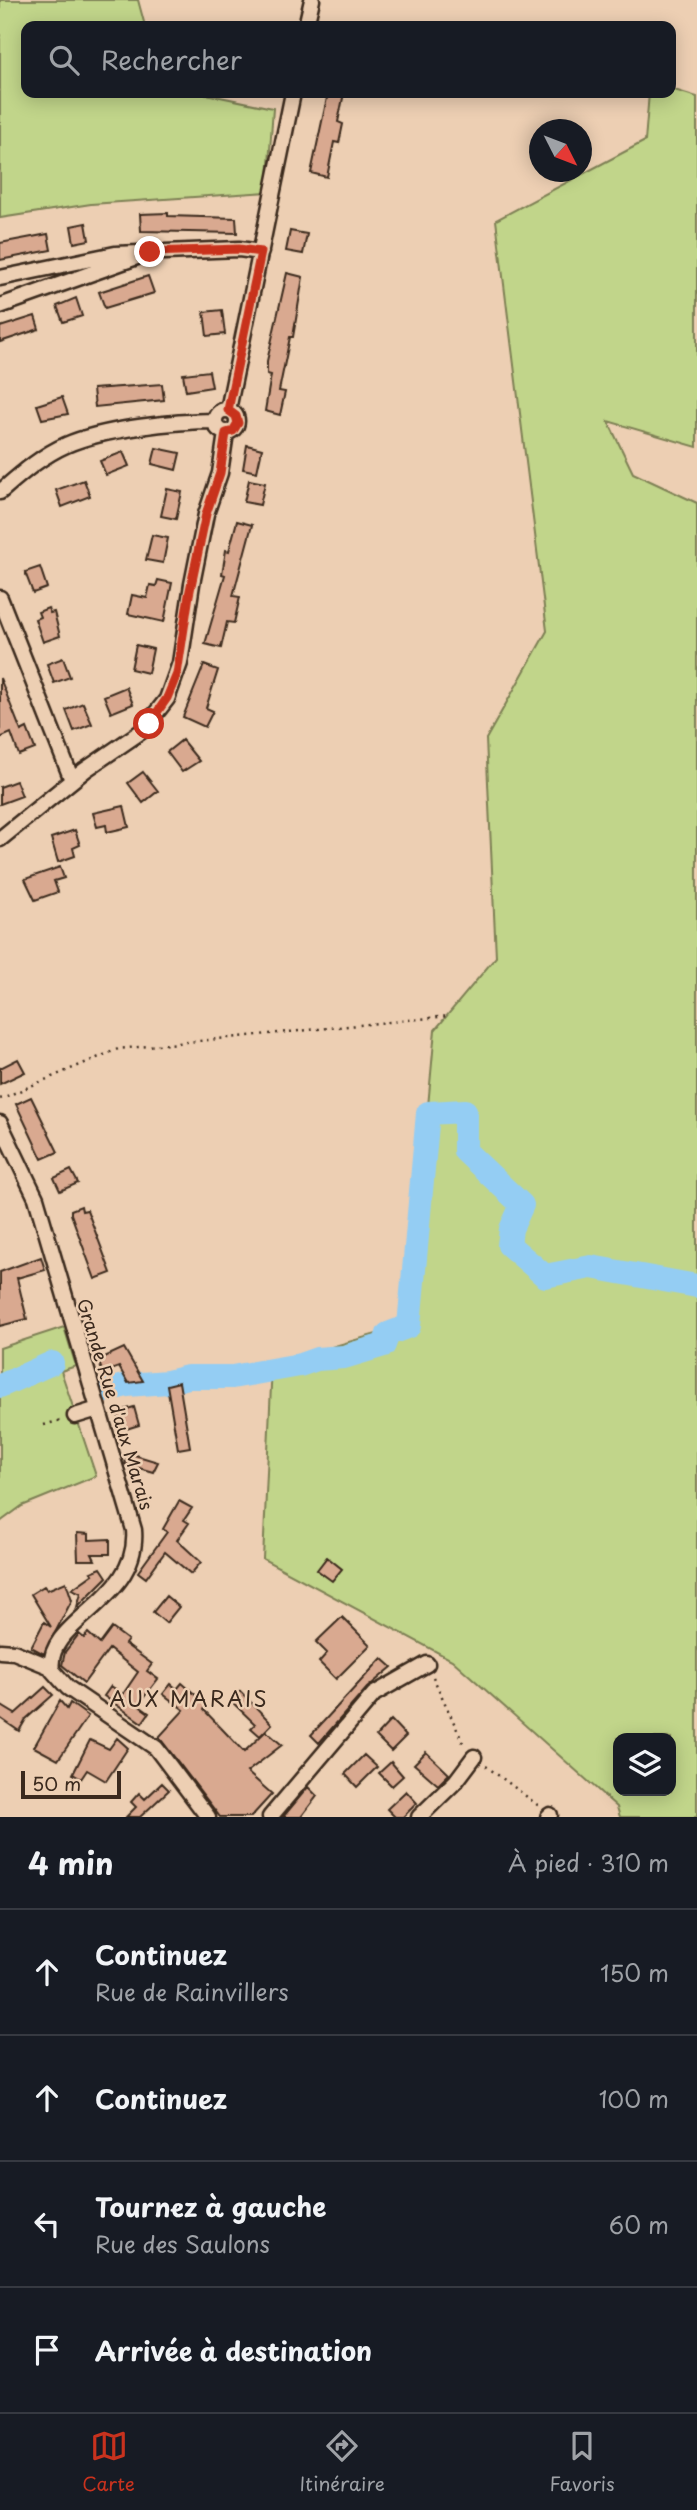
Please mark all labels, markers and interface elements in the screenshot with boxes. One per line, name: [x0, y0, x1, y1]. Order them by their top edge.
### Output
search box: [21, 21, 676, 98]
text: Rechercher: [101, 40, 242, 79]
icon: search: [45, 41, 83, 79]
north arrow: [529, 119, 592, 182]
route end: [134, 236, 165, 267]
route start: [133, 708, 164, 739]
street label: Grande Rue d'aux Marais: [71, 1295, 161, 1513]
district label: AUX MARAIS: [109, 1682, 269, 1714]
map controls: [613, 1733, 676, 1796]
button: layers: [613, 1733, 676, 1796]
scale bar: [21, 1768, 121, 1800]
text: 50 m: [32, 1769, 81, 1797]
text: 4 min: [28, 1840, 114, 1885]
text: À pied · 310 m: [508, 1845, 669, 1880]
text: Continuez: [95, 1935, 227, 1974]
icon: ahead: [28, 1953, 66, 1991]
text: 150 m: [600, 1955, 669, 1990]
text: Rue de Rainvillers: [95, 1974, 289, 2009]
icon: ahead: [28, 2079, 66, 2117]
text: Continuez: [95, 2079, 227, 2118]
text: 100 m: [599, 2081, 669, 2116]
text: Tournez à gauche: [95, 2187, 326, 2226]
icon: left: [28, 2205, 66, 2243]
text: 60 m: [609, 2207, 669, 2242]
text: Rue des Saulons: [95, 2226, 270, 2261]
icon: arrive: [28, 2331, 66, 2369]
text: Arrivée à destination: [95, 2331, 372, 2370]
tab: Carte: [82, 2427, 135, 2497]
tab: Itinéraire: [300, 2427, 385, 2497]
tab: Favoris: [549, 2427, 615, 2497]

